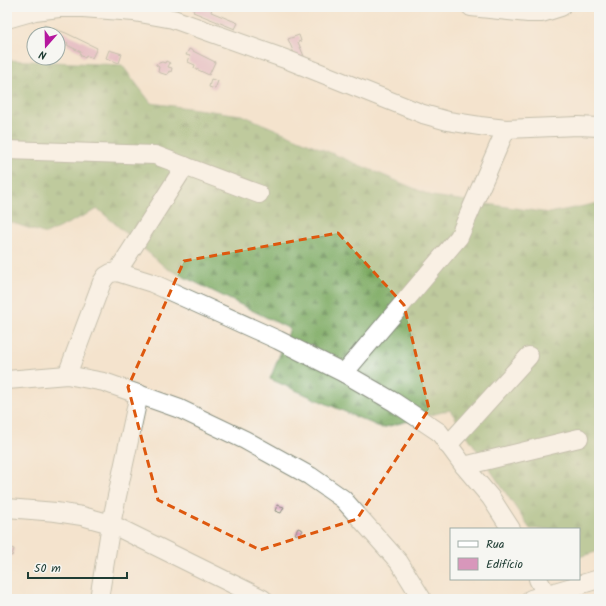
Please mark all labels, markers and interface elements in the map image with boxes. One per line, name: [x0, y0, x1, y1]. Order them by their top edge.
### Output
north arrow: [26, 26, 66, 66]
text: N: [37, 45, 49, 64]
legend: [450, 528, 580, 580]
text: Rua: [486, 535, 505, 554]
scale bar: [28, 554, 127, 580]
text: Edifício: [486, 555, 523, 574]
text: 50 m: [34, 559, 61, 578]

